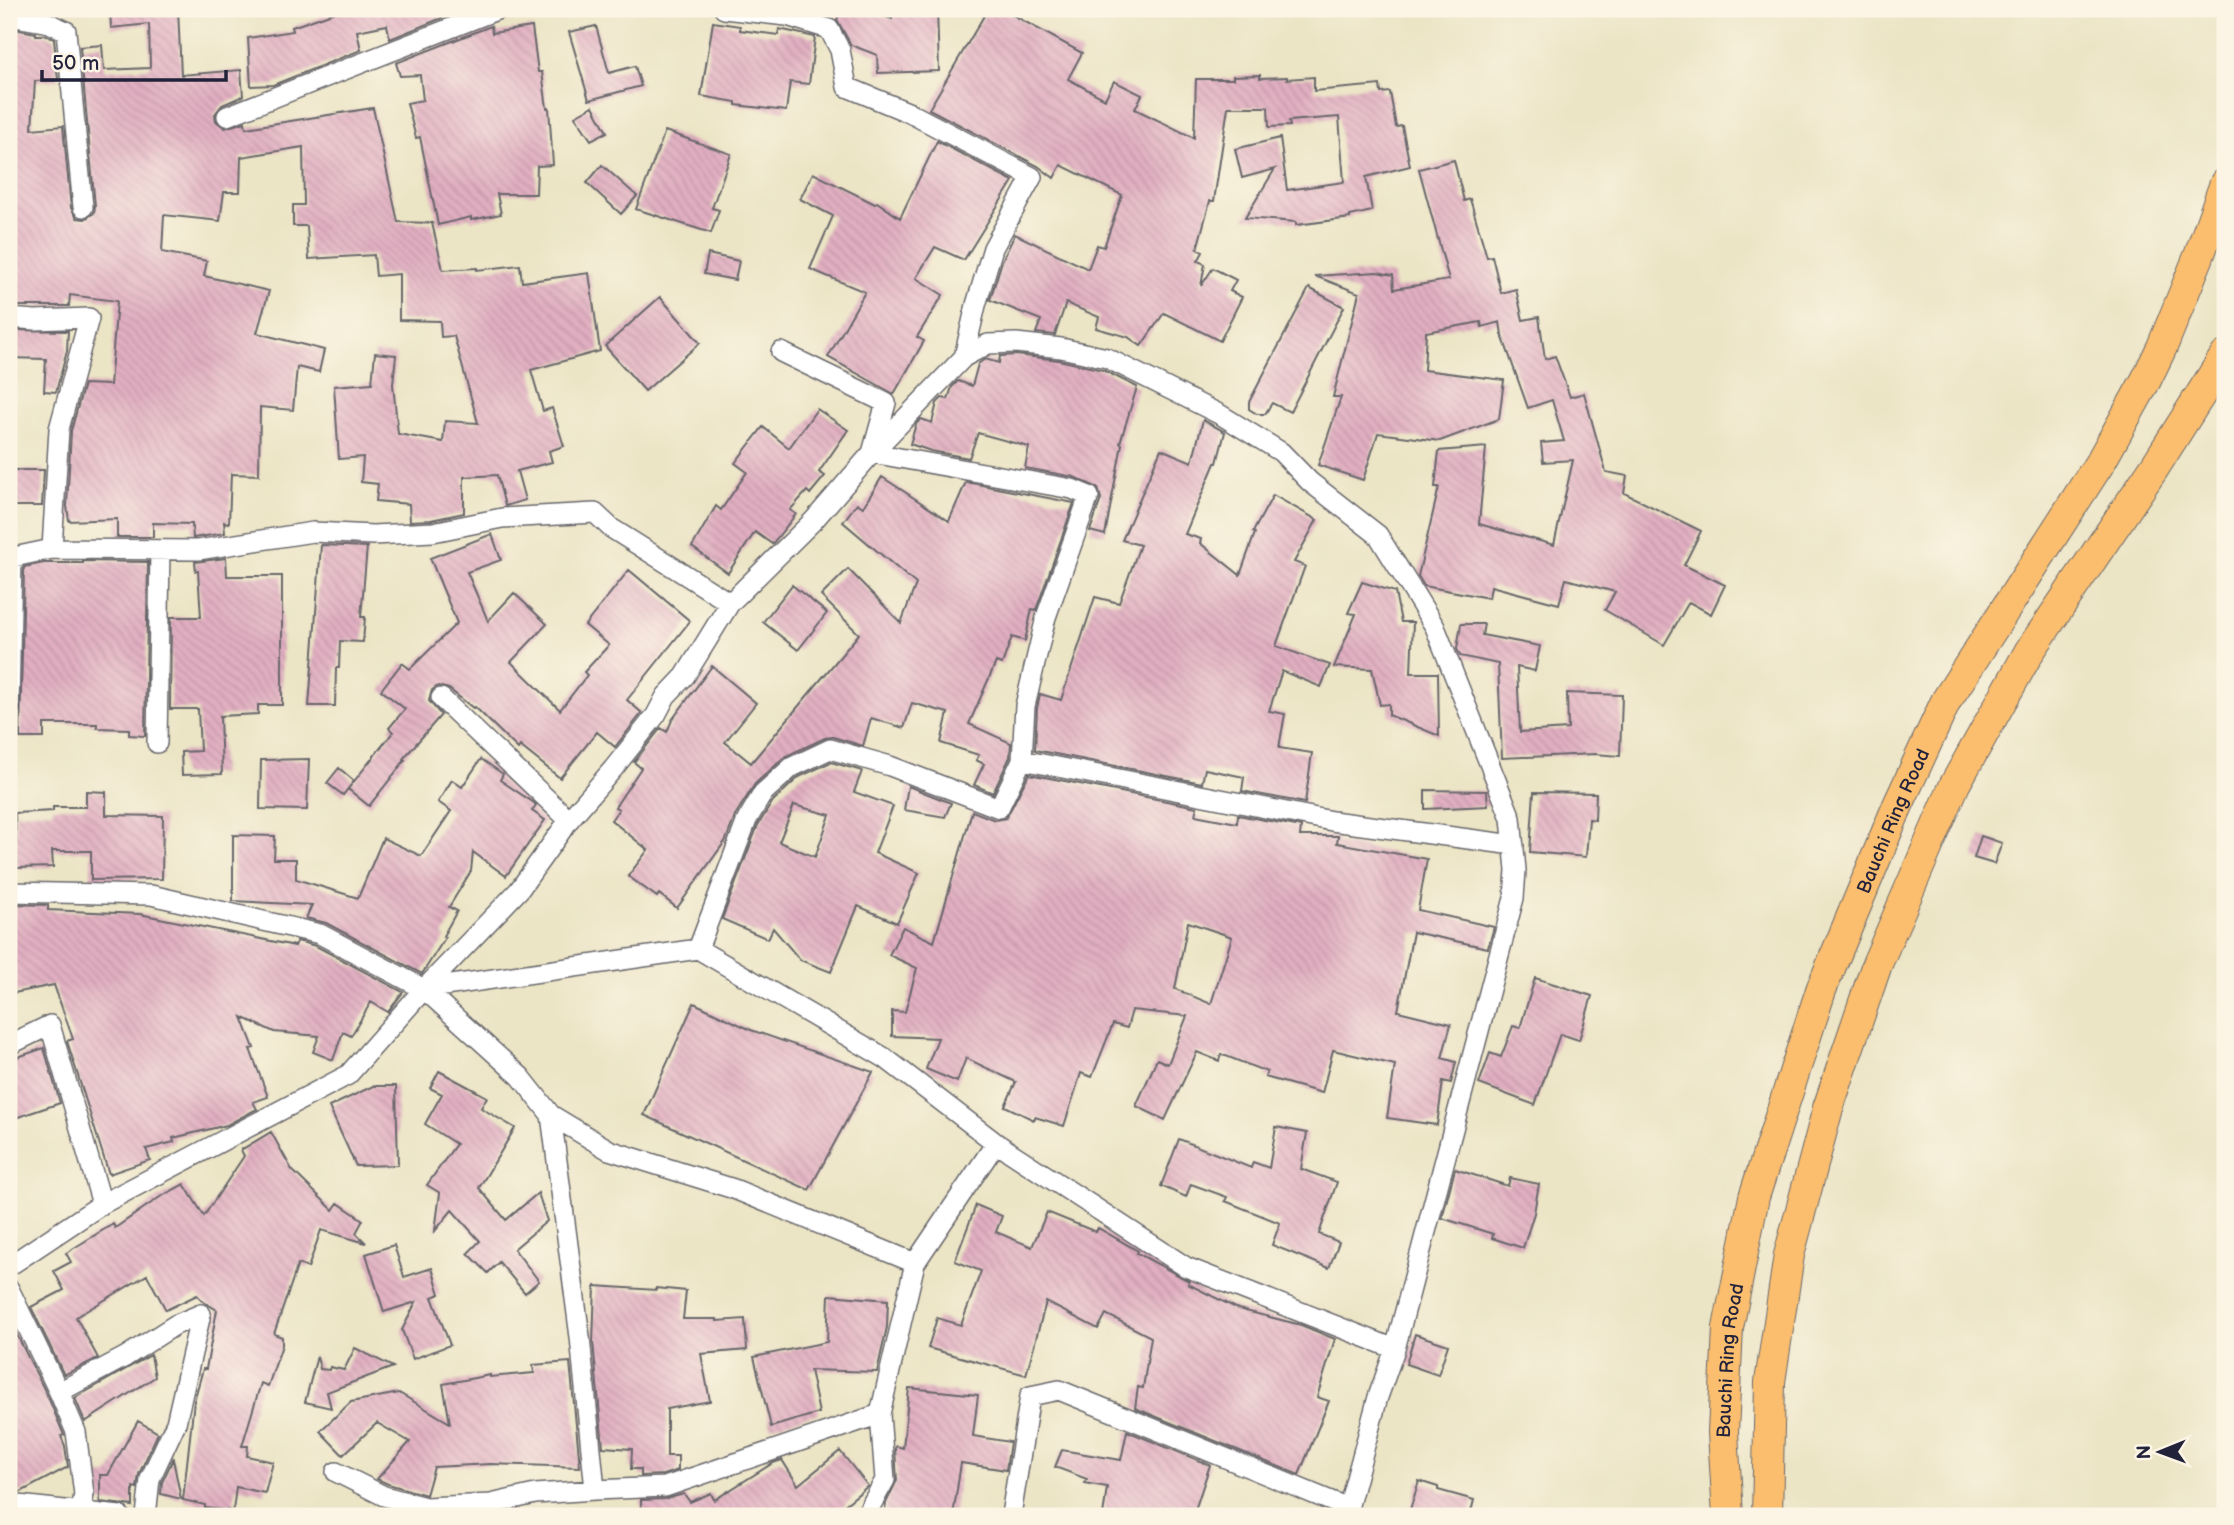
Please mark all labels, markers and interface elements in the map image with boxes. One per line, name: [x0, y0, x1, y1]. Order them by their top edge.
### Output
scale bar: [42, 38, 226, 82]
text: 50 m: [52, 51, 99, 76]
street label: Bauchi Ring Road: [1852, 746, 1935, 897]
street label: Bauchi Ring Road: [1713, 1282, 1750, 1438]
north arrow: [2126, 1416, 2196, 1486]
text: N: [2133, 1445, 2156, 1460]

